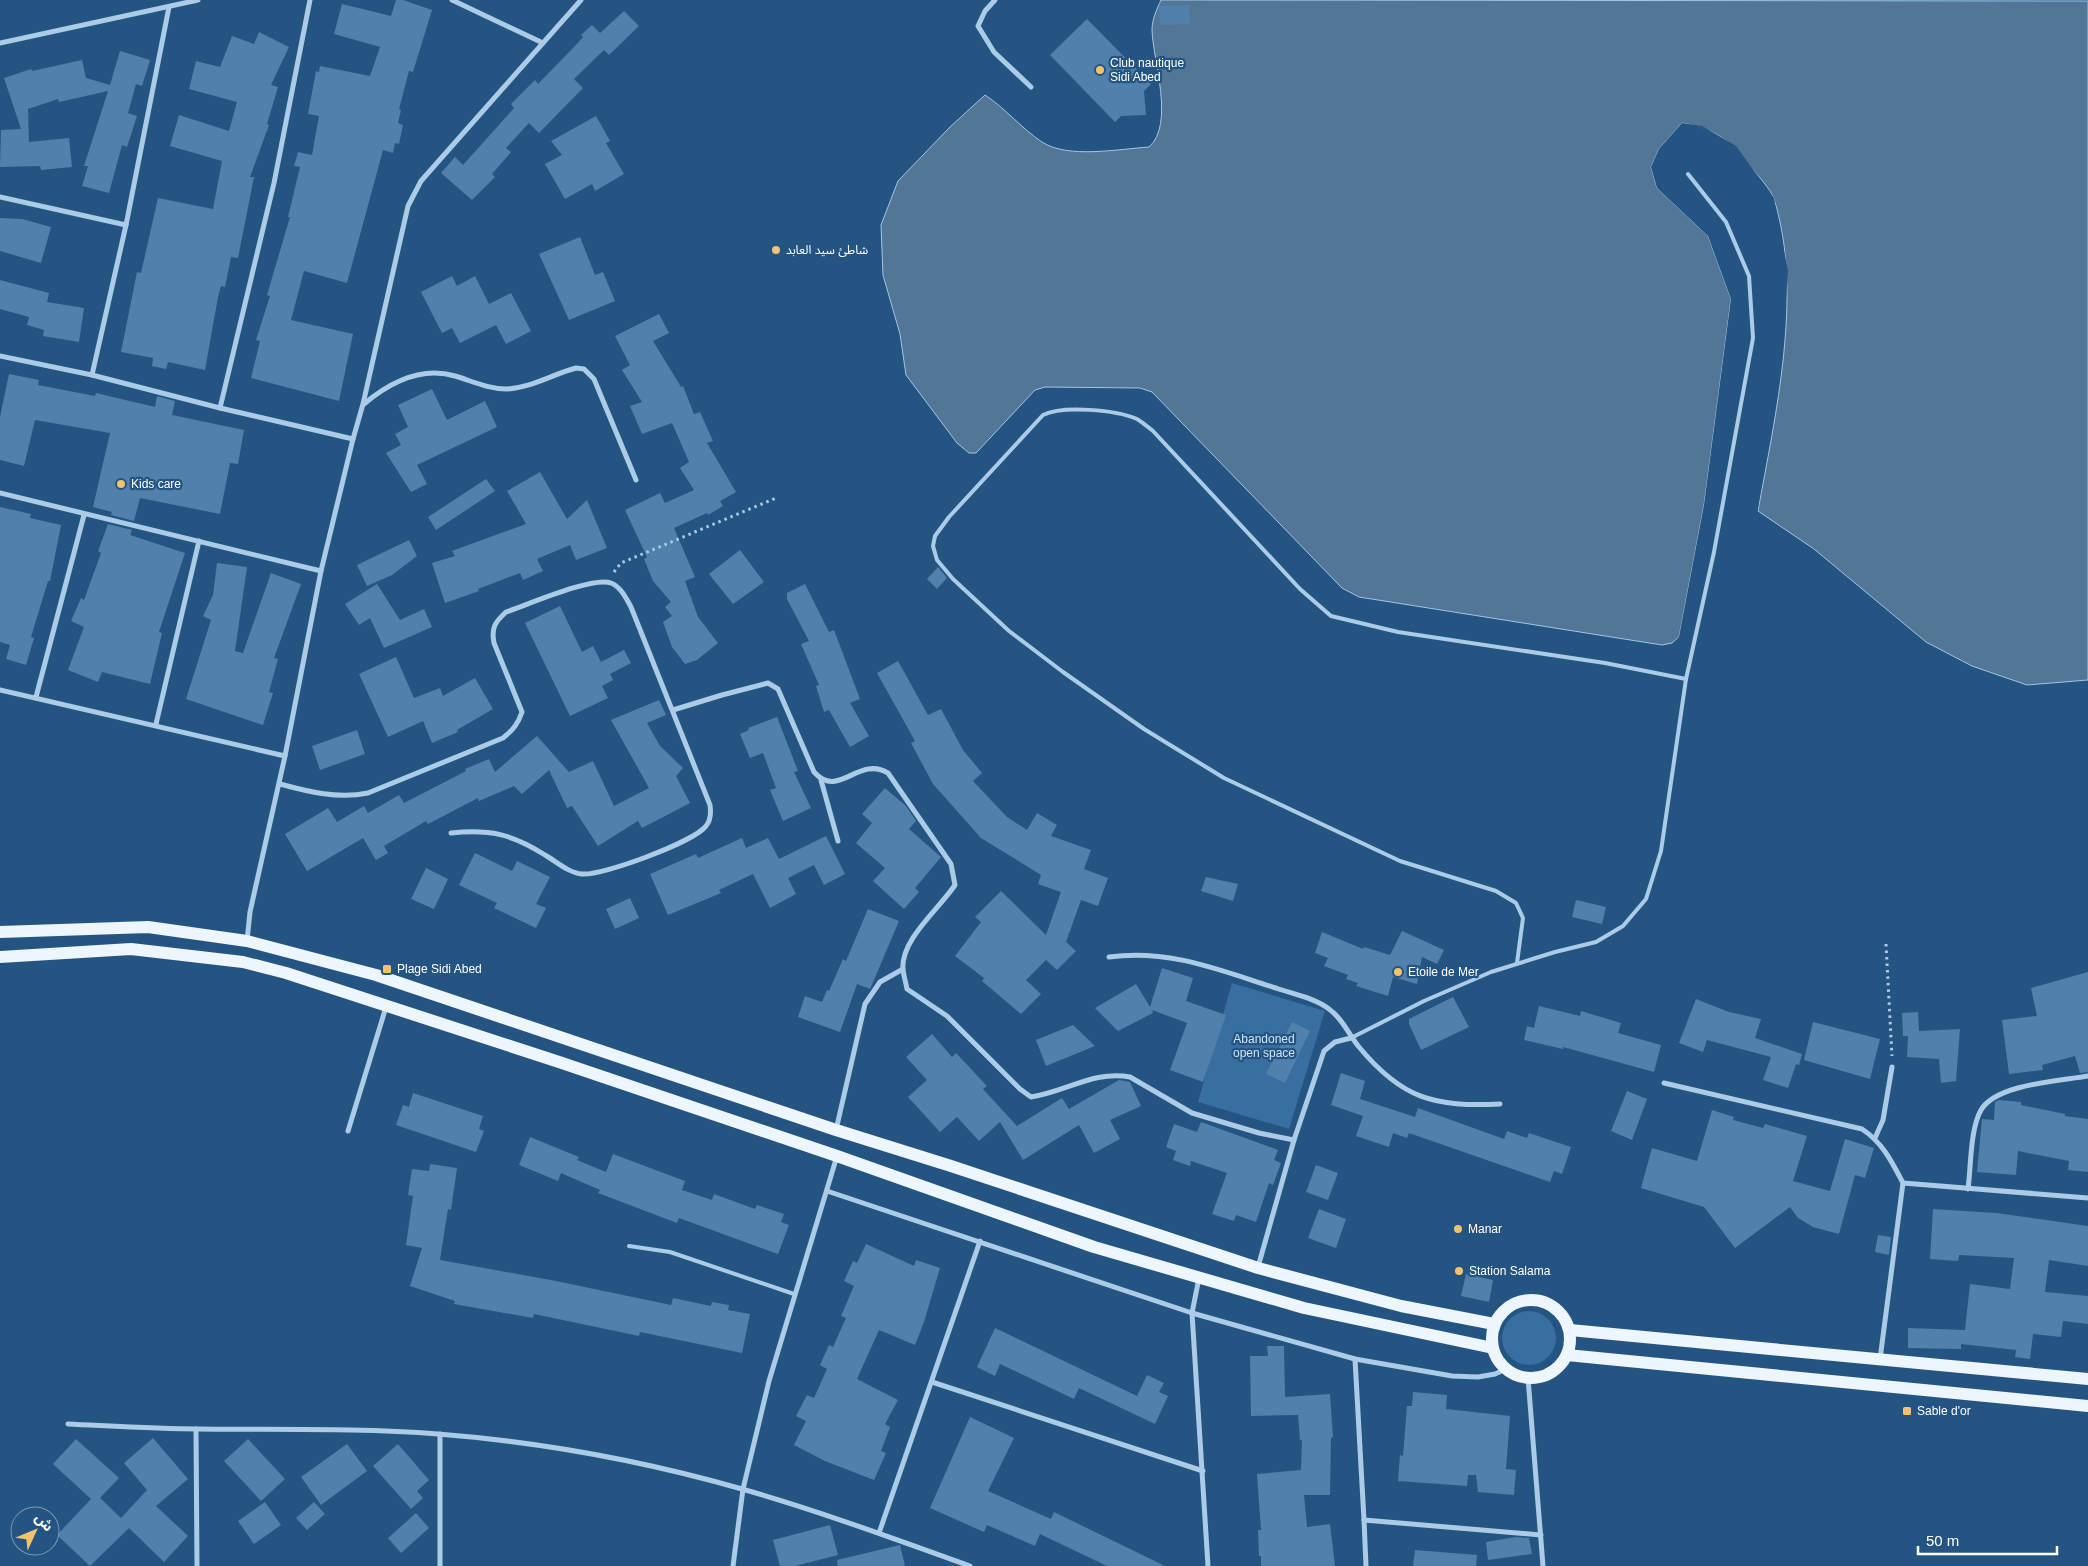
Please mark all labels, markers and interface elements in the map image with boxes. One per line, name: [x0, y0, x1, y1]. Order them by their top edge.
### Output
place label: Club nautique Sidi Abed: [1110, 56, 1184, 84]
marker: Club nautique Sidi Abed: [1094, 64, 1106, 76]
place label: شاطئ سيد العابد: [786, 243, 868, 257]
marker: شاطئ سيد العابد: [770, 244, 782, 256]
place label: Kids care: [131, 477, 181, 491]
marker: Kids care: [115, 478, 127, 490]
place label: Plage Sidi Abed: [397, 962, 482, 976]
marker: Plage Sidi Abed: [381, 963, 393, 975]
place label: Etoile de Mer: [1408, 965, 1479, 979]
marker: Etoile de Mer: [1392, 966, 1404, 978]
park label: Abandoned open space: [1233, 1032, 1295, 1060]
place label: Manar: [1468, 1222, 1502, 1236]
marker: Manar: [1452, 1223, 1464, 1235]
place label: Station Salama: [1469, 1264, 1551, 1278]
marker: Station Salama: [1453, 1265, 1465, 1277]
place label: Sable d'or: [1917, 1404, 1971, 1418]
marker: Sable d'or: [1901, 1405, 1913, 1417]
north arrow: [10, 1506, 60, 1556]
text: ش: [32, 1510, 57, 1534]
scale bar: [1918, 1524, 2057, 1556]
text: 50 m: [1926, 1532, 1959, 1549]

